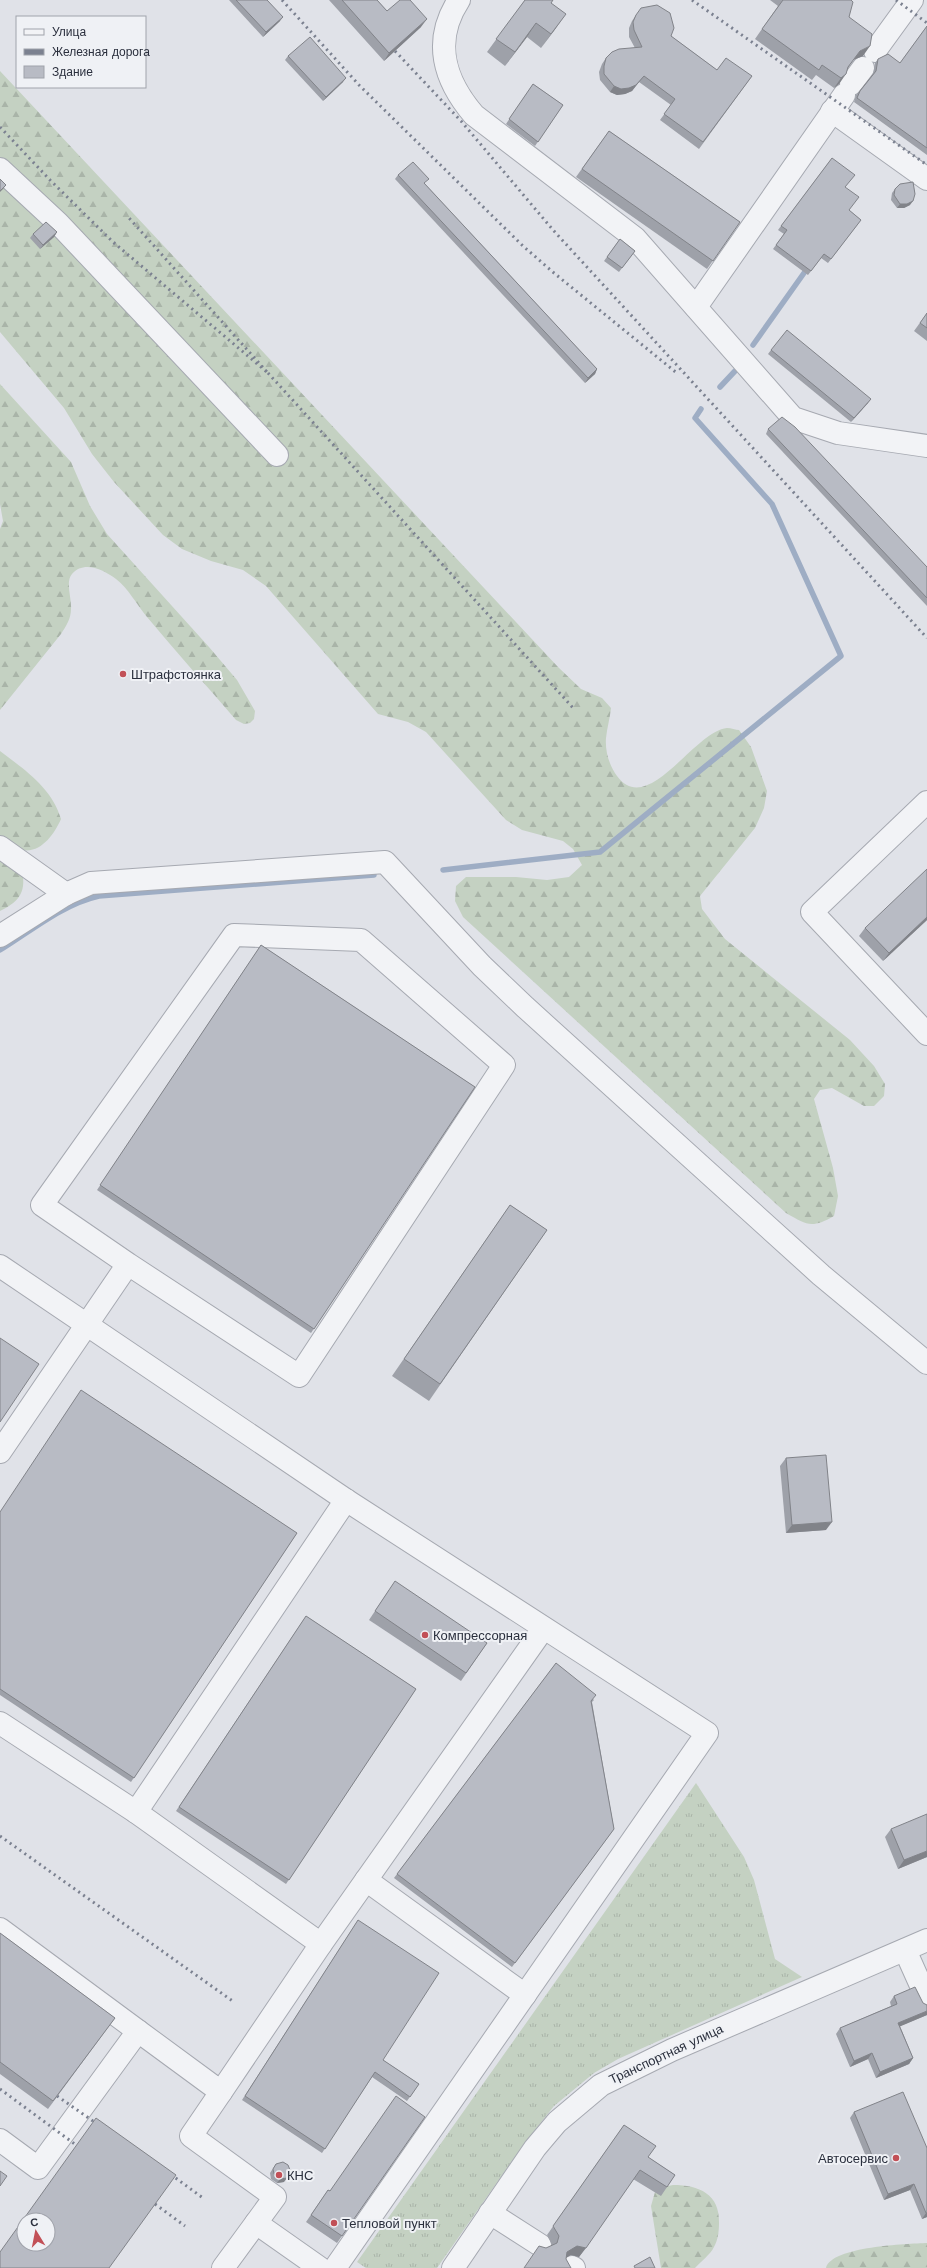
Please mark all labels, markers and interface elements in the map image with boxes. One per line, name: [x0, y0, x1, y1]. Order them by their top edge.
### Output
legend: [16, 16, 146, 88]
text: Улица: [52, 25, 86, 39]
text: Железная дорога: [52, 45, 150, 59]
text: Здание: [52, 65, 93, 79]
place label: Штрафстоянка: [131, 667, 222, 682]
marker: Штрафстоянка: [118, 669, 128, 679]
place label: Компрессорная: [433, 1628, 527, 1643]
marker: Компрессорная: [420, 1630, 430, 1640]
street label: Транспортная улица: [607, 2021, 726, 2087]
place label: Автосервис: [818, 2151, 888, 2166]
marker: Автосервис: [891, 2153, 901, 2163]
place label: КНС: [287, 2168, 313, 2183]
marker: КНС: [274, 2170, 284, 2180]
north arrow: [16, 2212, 56, 2252]
text: С: [29, 2216, 39, 2230]
place label: Тепловой пункт: [342, 2216, 437, 2231]
marker: Тепловой пункт: [329, 2218, 339, 2228]

